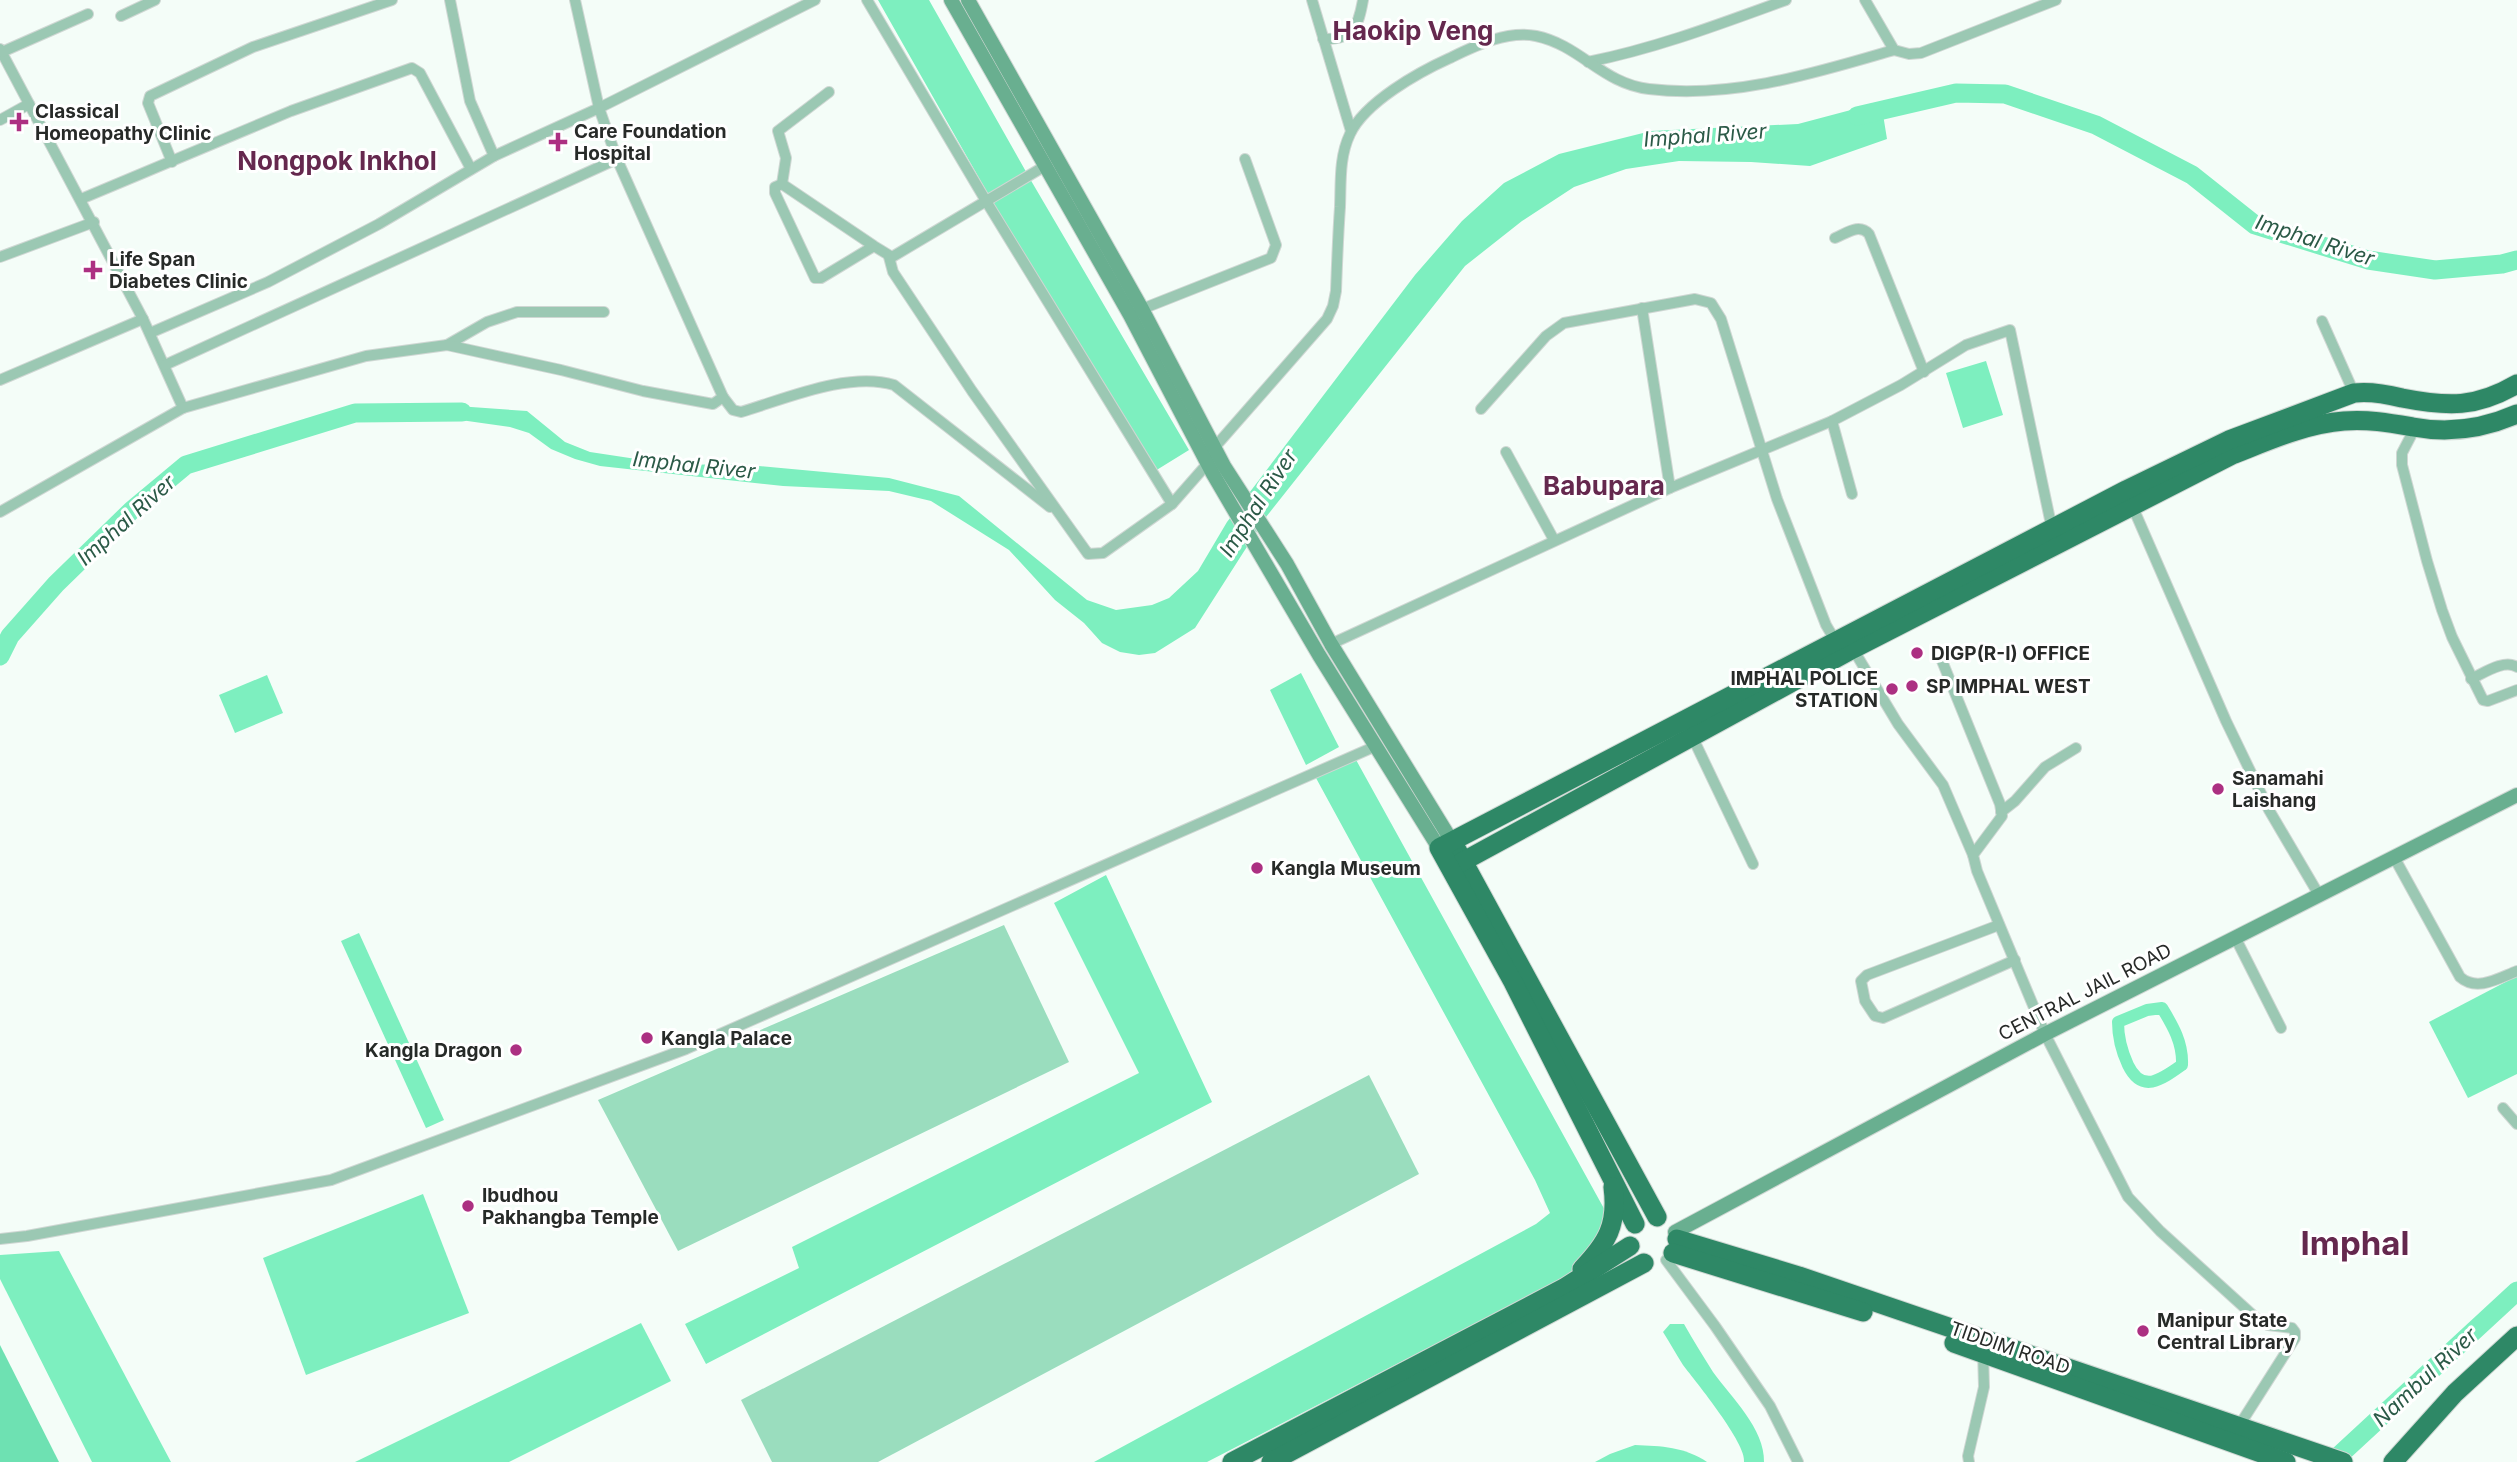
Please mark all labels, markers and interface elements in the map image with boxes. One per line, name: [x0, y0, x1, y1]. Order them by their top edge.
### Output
district label: Haokip Veng: [1332, 15, 1494, 46]
place label: Classical Homeopathy Clinic: [35, 100, 211, 145]
marker: Classical Homeopathy Clinic: [9, 112, 29, 132]
water label: Imphal River: [1643, 118, 1768, 152]
place label: Care Foundation Hospital: [574, 120, 727, 165]
marker: Care Foundation Hospital: [548, 132, 568, 152]
district label: Nongpok Inkhol: [237, 145, 437, 176]
water label: Imphal River: [2253, 209, 2378, 271]
place label: Life Span Diabetes Clinic: [109, 248, 248, 293]
marker: Life Span Diabetes Clinic: [83, 260, 103, 280]
water label: Imphal River: [1214, 444, 1303, 561]
water label: Imphal River: [631, 446, 758, 484]
water label: Imphal River: [72, 469, 181, 571]
district label: Babupara: [1543, 470, 1665, 501]
place label: DIGP(R-I) OFFICE: [1931, 642, 2090, 665]
marker: DIGP(R-I) OFFICE: [1909, 645, 1925, 661]
place label: IMPHAL POLICE STATION: [1730, 667, 1878, 712]
place label: SP IMPHAL WEST: [1926, 675, 2091, 698]
marker: SP IMPHAL WEST: [1904, 678, 1920, 694]
marker: IMPHAL POLICE STATION: [1884, 681, 1900, 697]
place label: Sanamahi Laishang: [2232, 767, 2324, 812]
marker: Sanamahi Laishang: [2210, 781, 2226, 797]
place label: Kangla Museum: [1271, 857, 1421, 880]
marker: Kangla Museum: [1249, 860, 1265, 876]
street label: CENTRAL JAIL ROAD: [1995, 938, 2175, 1046]
place label: Kangla Palace: [661, 1027, 792, 1050]
marker: Kangla Palace: [639, 1030, 655, 1046]
place label: Kangla Dragon: [365, 1039, 502, 1062]
marker: Kangla Dragon: [508, 1042, 524, 1058]
place label: Ibudhou Pakhangba Temple: [482, 1184, 659, 1229]
marker: Ibudhou Pakhangba Temple: [460, 1198, 476, 1214]
district label: Imphal: [2301, 1223, 2409, 1263]
place label: Manipur State Central Library: [2157, 1309, 2296, 1354]
street label: TIDDIM ROAD: [1947, 1317, 2073, 1379]
water label: Nambul River: [2368, 1322, 2483, 1432]
marker: Manipur State Central Library: [2135, 1323, 2151, 1339]

